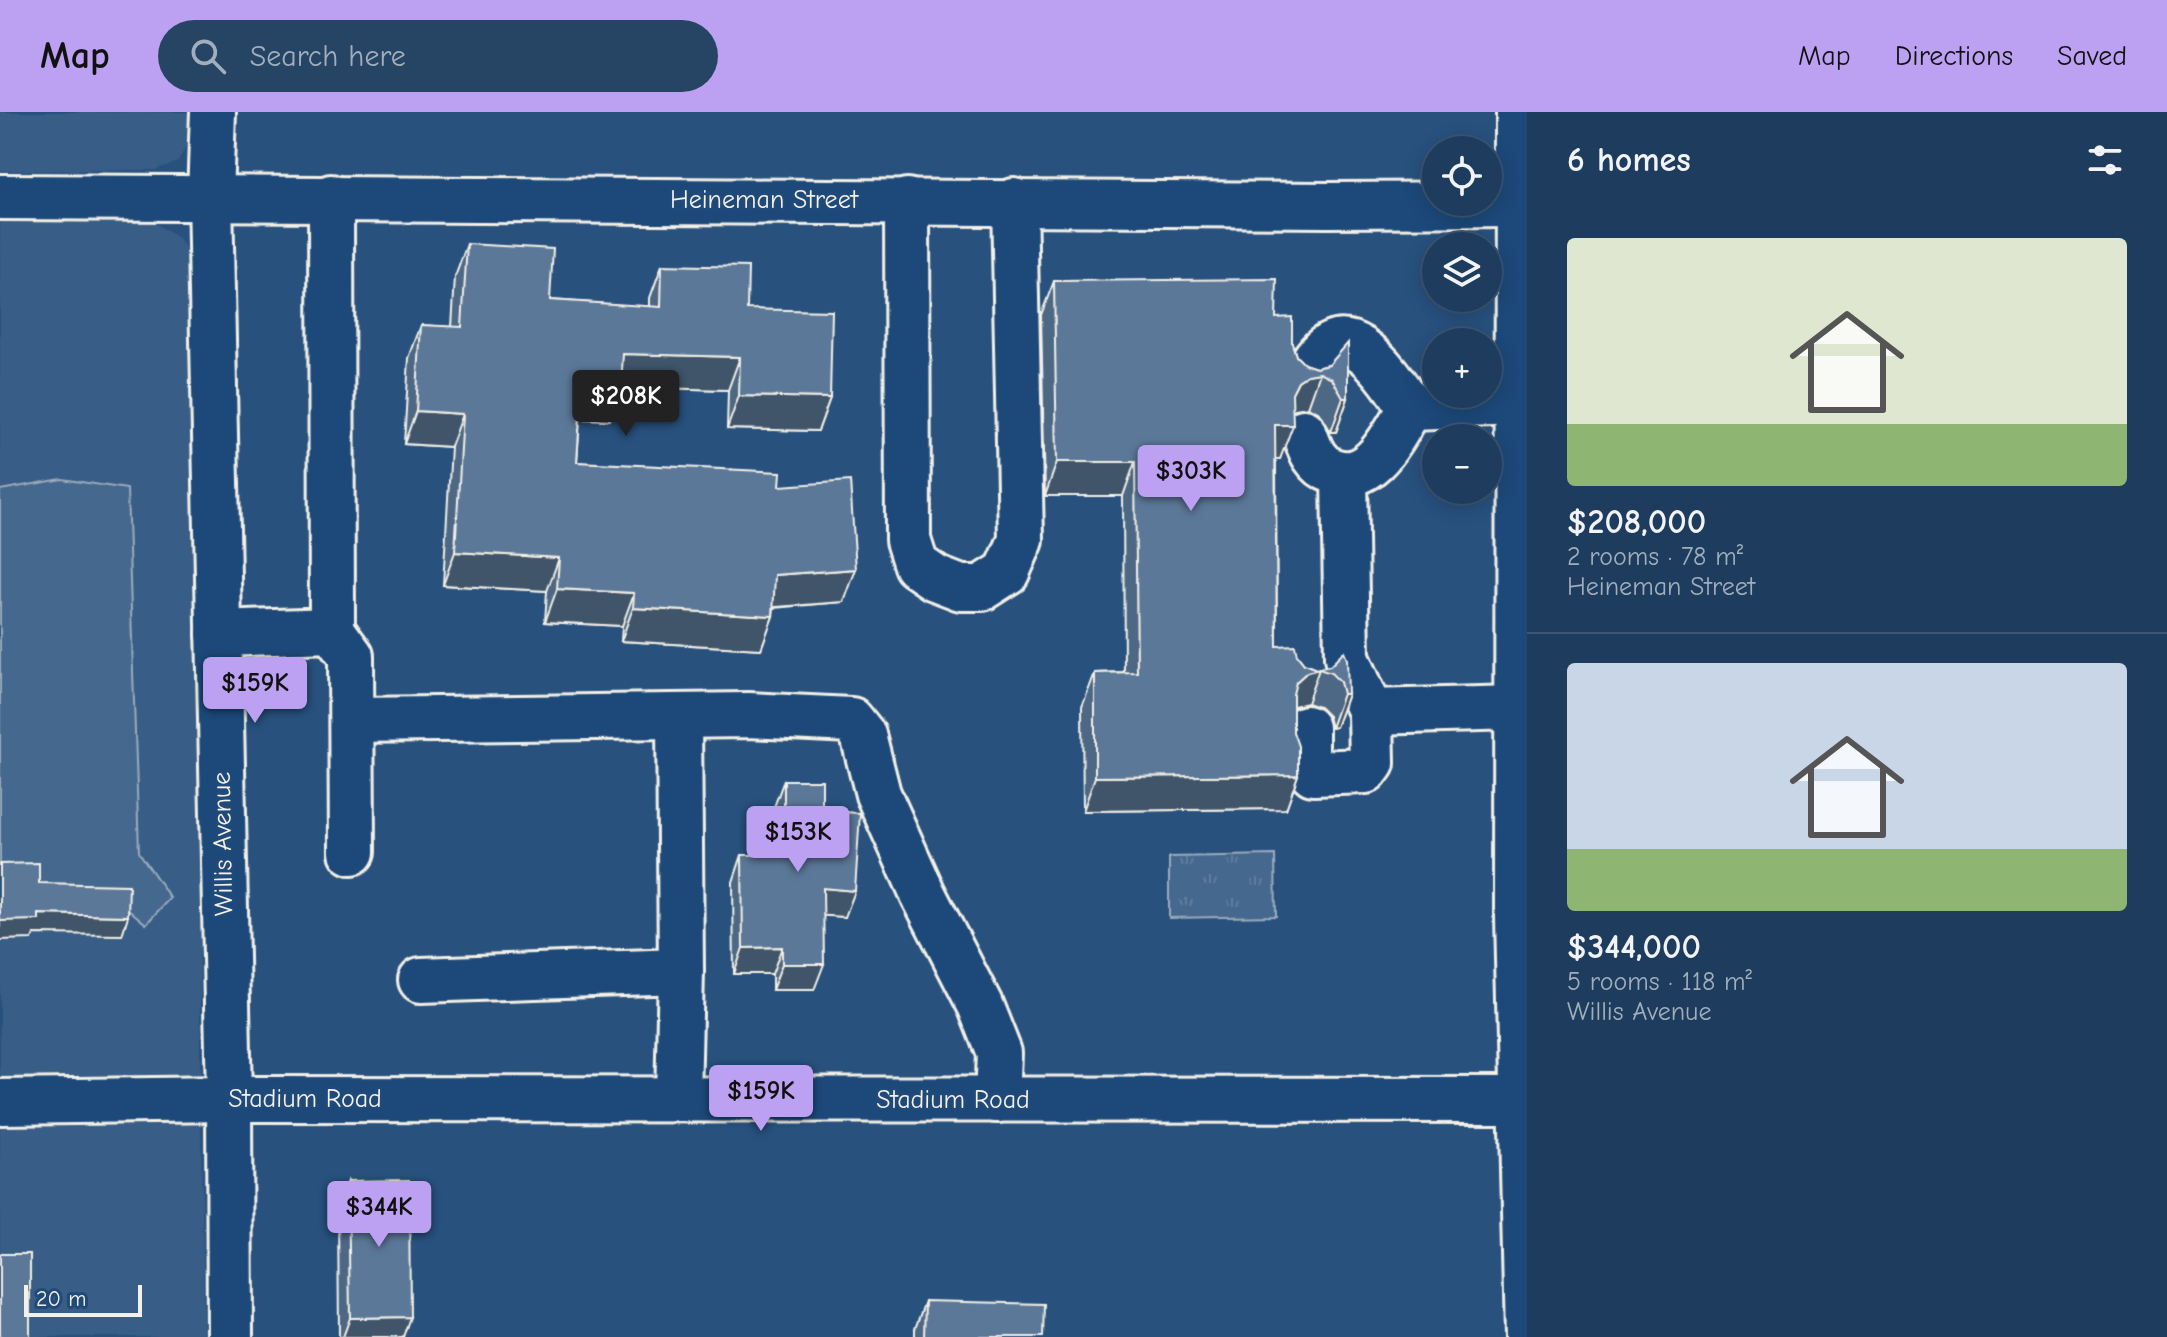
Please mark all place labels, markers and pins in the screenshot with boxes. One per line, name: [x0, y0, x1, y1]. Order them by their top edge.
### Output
pin: $208K: [570, 370, 682, 438]
pin: $303K: [1135, 445, 1247, 513]
pin: $159K: [199, 657, 311, 725]
pin: $153K: [742, 806, 854, 874]
pin: $159K: [705, 1065, 817, 1133]
pin: $344K: [323, 1181, 435, 1249]

